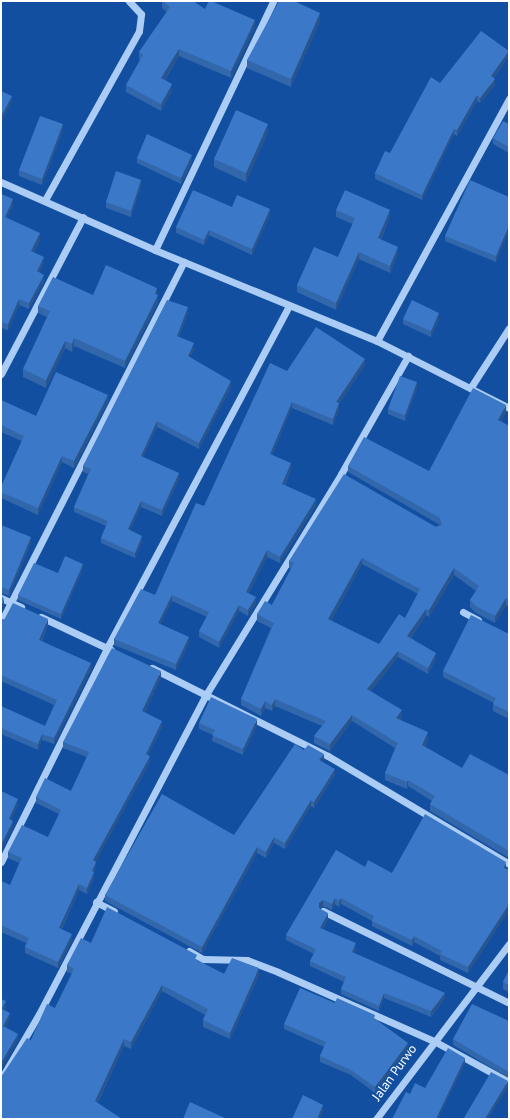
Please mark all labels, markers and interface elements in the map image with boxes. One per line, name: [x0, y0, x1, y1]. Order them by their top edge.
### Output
street label: Jalan Purwo: [369, 1042, 421, 1104]

